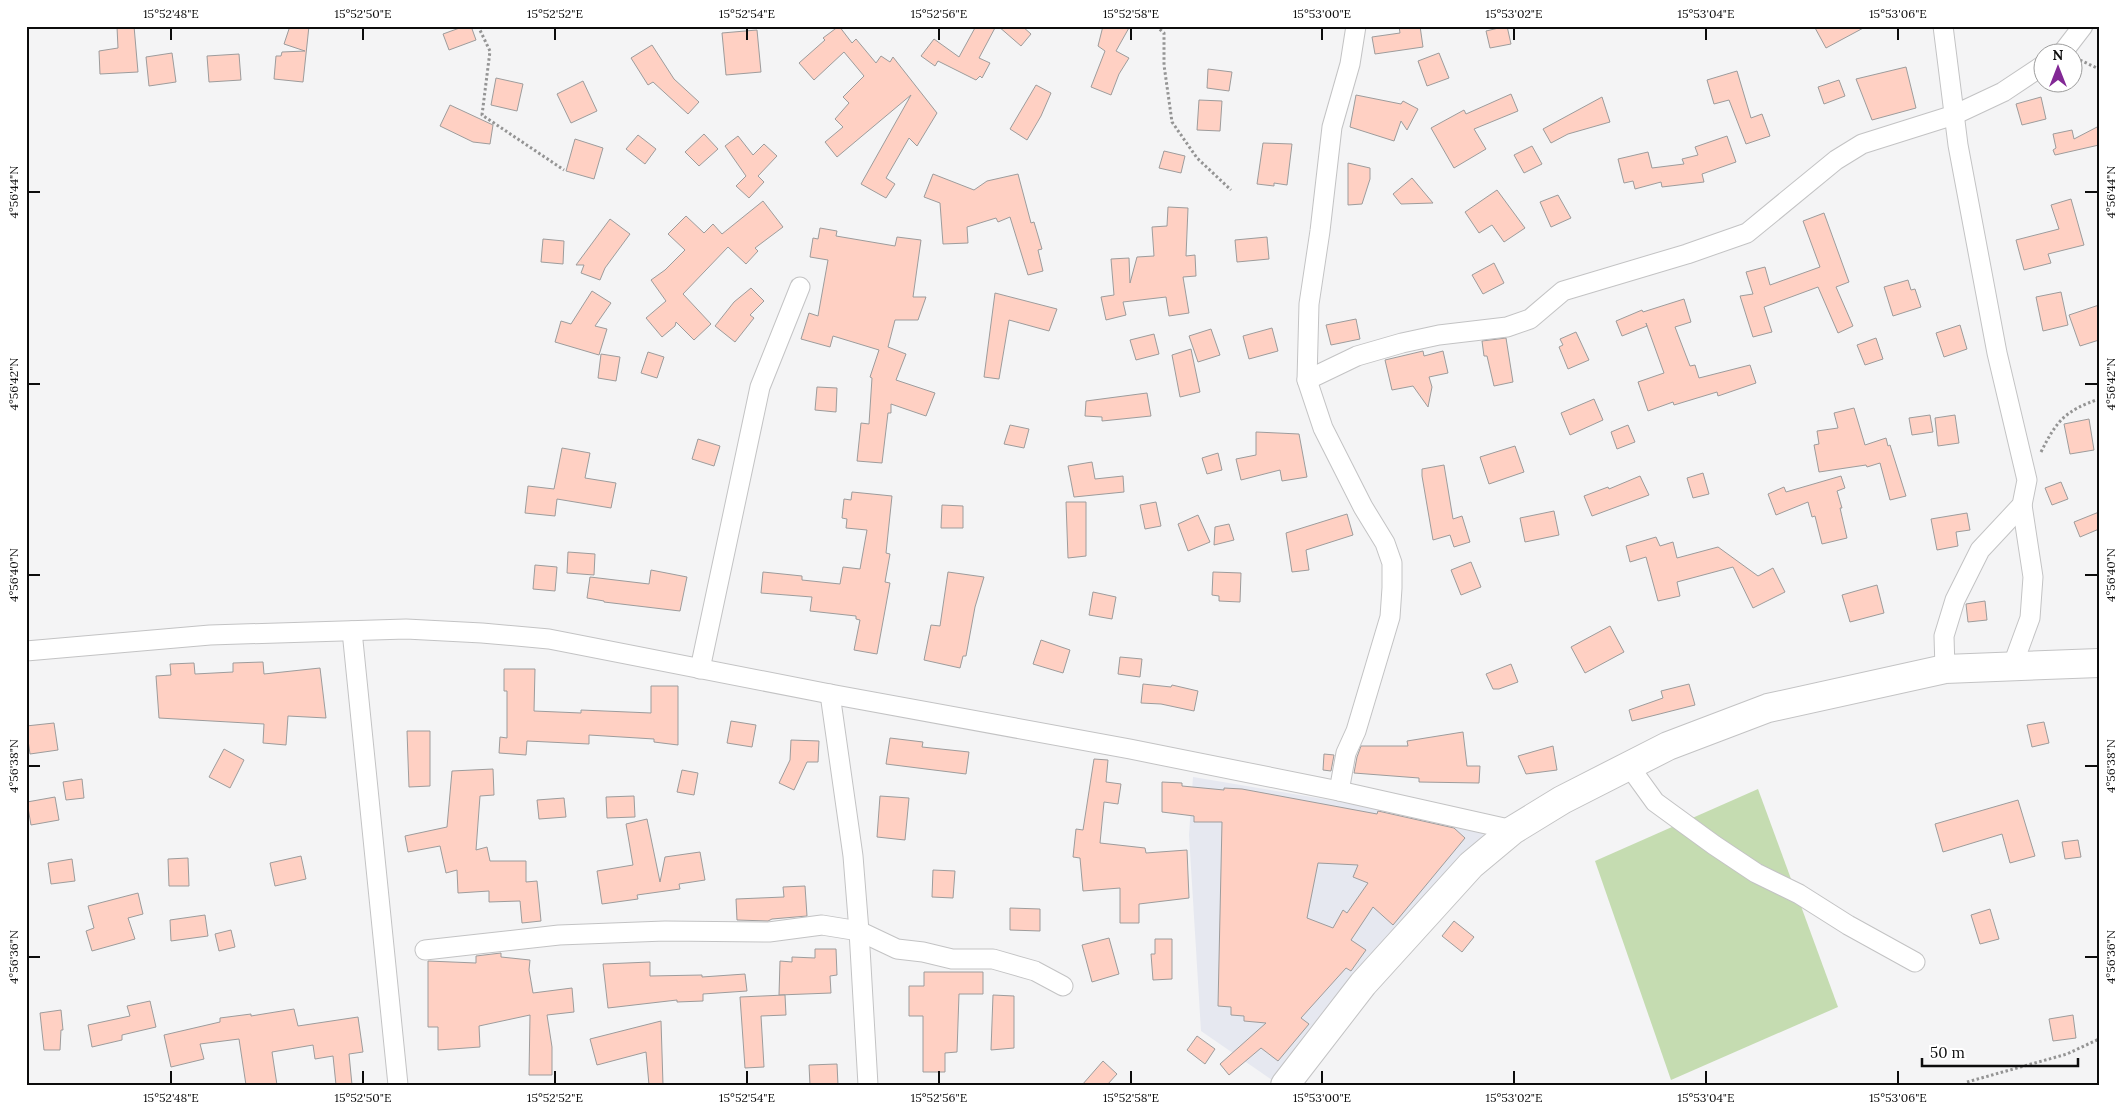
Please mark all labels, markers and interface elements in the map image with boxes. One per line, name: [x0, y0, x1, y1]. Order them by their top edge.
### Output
text: 15°52'48"E: [143, 6, 199, 21]
text: 15°52'50"E: [335, 6, 391, 21]
text: 15°52'52"E: [527, 6, 583, 21]
text: 15°52'54"E: [719, 6, 775, 21]
text: 15°52'56"E: [911, 6, 967, 21]
text: 15°52'58"E: [1103, 6, 1159, 21]
text: 15°53'00"E: [1293, 6, 1351, 21]
text: 15°53'02"E: [1486, 6, 1542, 21]
text: 15°53'04"E: [1678, 6, 1734, 21]
text: 15°53'06"E: [1869, 6, 1927, 21]
north arrow: [2032, 42, 2082, 92]
text: N: [2053, 46, 2064, 64]
text: 4°56'44"N: [6, 166, 21, 218]
text: 4°56'44"N: [2103, 166, 2118, 218]
text: 4°56'42"N: [6, 358, 21, 410]
text: 4°56'42"N: [2103, 358, 2118, 410]
text: 4°56'40"N: [6, 548, 21, 602]
text: 4°56'40"N: [2103, 548, 2118, 602]
text: 4°56'38"N: [6, 739, 21, 793]
text: 4°56'38"N: [2103, 739, 2118, 793]
text: 4°56'36"N: [6, 930, 21, 984]
text: 4°56'36"N: [2103, 930, 2118, 984]
scale bar: [1922, 1036, 2079, 1068]
text: 50 m: [1930, 1043, 1965, 1062]
text: 15°52'48"E: [143, 1090, 199, 1105]
text: 15°52'50"E: [335, 1090, 391, 1105]
text: 15°52'52"E: [527, 1090, 583, 1105]
text: 15°52'54"E: [719, 1090, 775, 1105]
text: 15°52'56"E: [911, 1090, 967, 1105]
text: 15°52'58"E: [1103, 1090, 1159, 1105]
text: 15°53'00"E: [1293, 1090, 1351, 1105]
text: 15°53'02"E: [1486, 1090, 1542, 1105]
text: 15°53'04"E: [1678, 1090, 1734, 1105]
text: 15°53'06"E: [1869, 1090, 1927, 1105]

